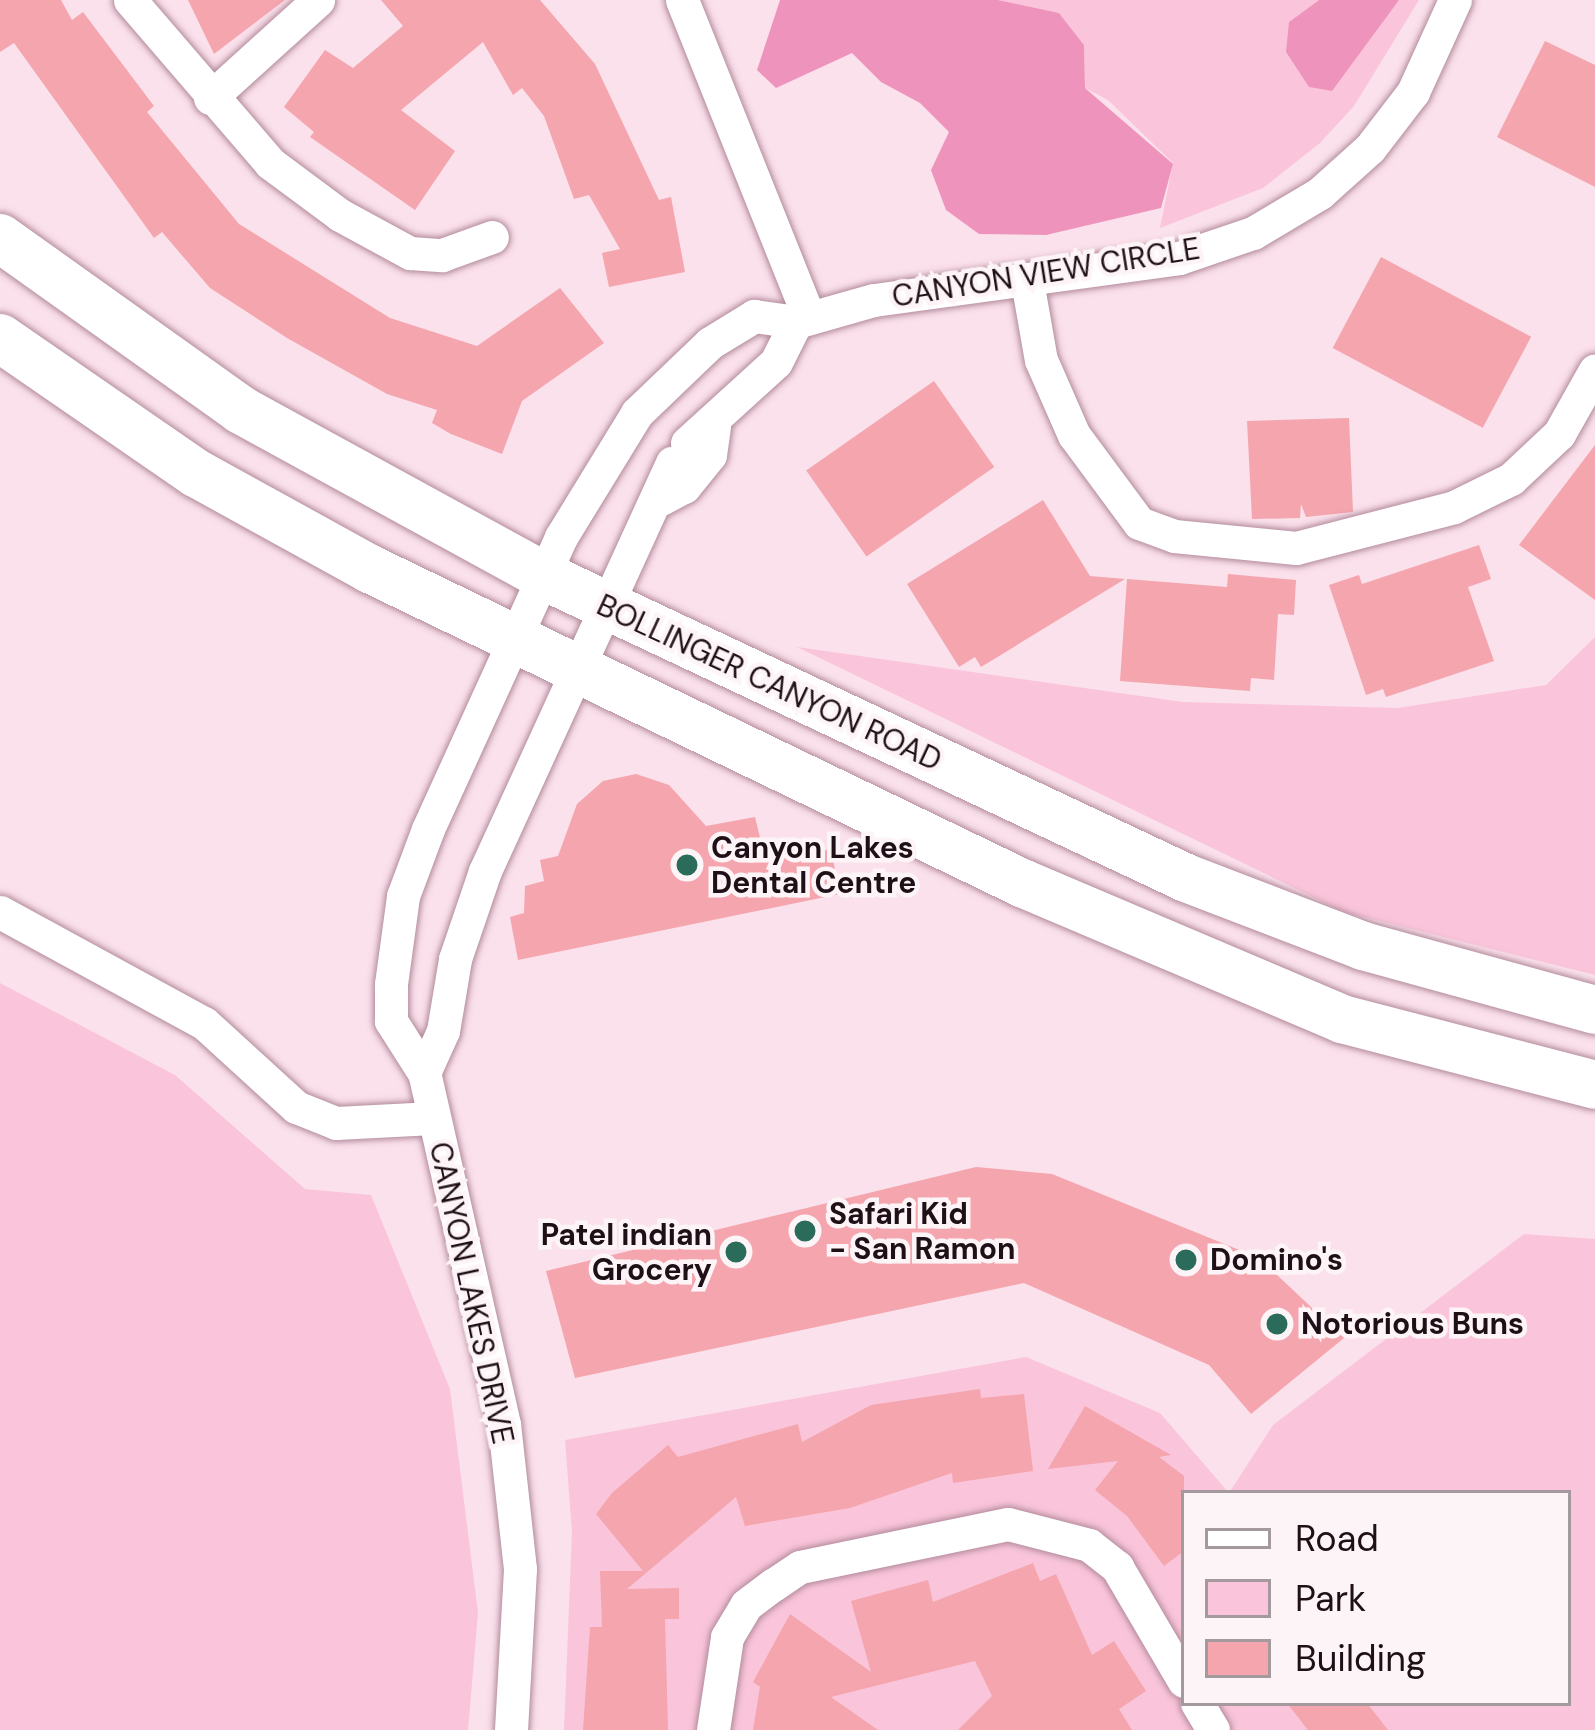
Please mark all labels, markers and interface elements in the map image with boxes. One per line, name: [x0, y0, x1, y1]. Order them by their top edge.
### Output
street label: CANYON VIEW CIRCLE: [890, 231, 1202, 315]
street label: BOLLINGER CANYON ROAD: [591, 587, 947, 779]
place label: Canyon Lakes Dental Centre: [711, 830, 916, 900]
marker: Canyon Lakes Dental Centre: [674, 852, 700, 878]
street label: CANYON LAKES DRIVE: [421, 1139, 521, 1447]
place label: Safari Kid - San Ramon: [829, 1196, 1016, 1266]
place label: Patel indian Grocery: [541, 1217, 712, 1288]
marker: Safari Kid - San Ramon: [792, 1218, 818, 1244]
marker: Patel indian Grocery: [723, 1239, 749, 1265]
place label: Domino's: [1210, 1242, 1343, 1278]
marker: Domino's: [1173, 1247, 1199, 1273]
place label: Notorious Buns: [1301, 1306, 1524, 1342]
marker: Notorious Buns: [1264, 1311, 1290, 1337]
legend: [1181, 1490, 1571, 1706]
text: Road: [1295, 1515, 1379, 1562]
text: Park: [1295, 1575, 1366, 1622]
text: Building: [1295, 1635, 1426, 1682]

